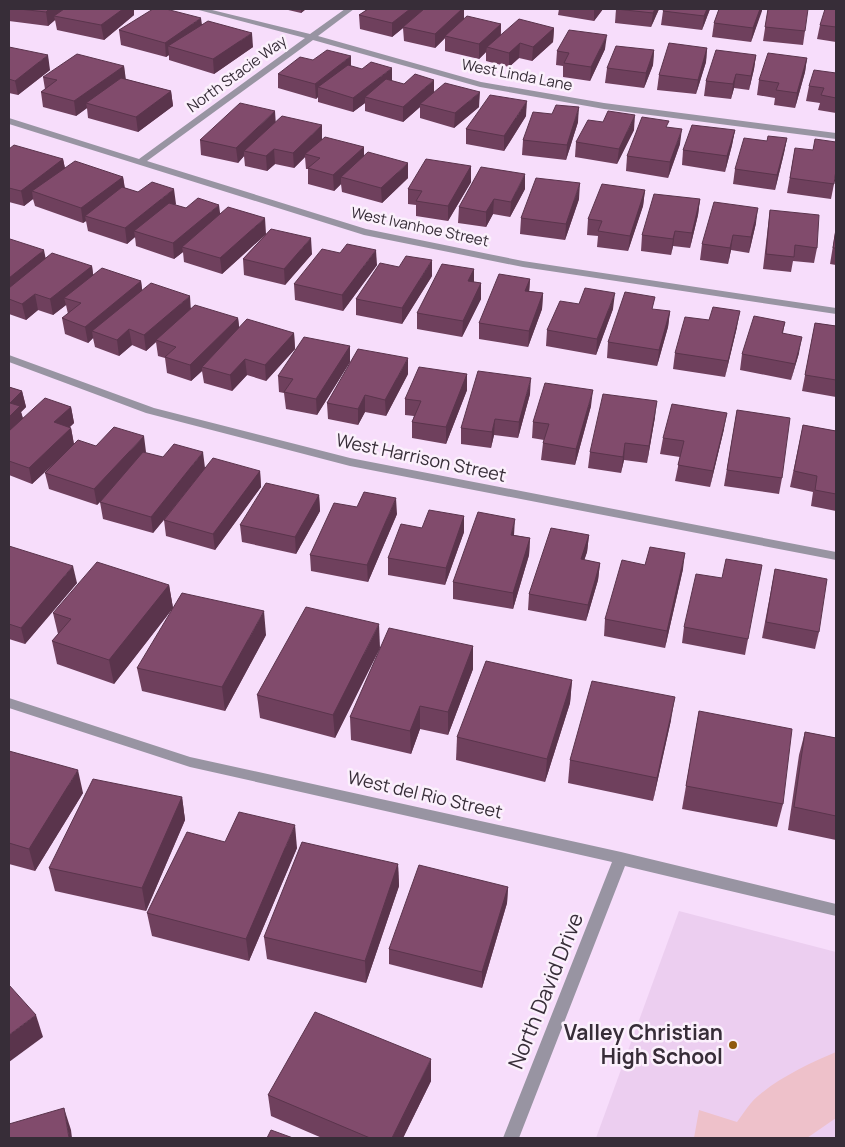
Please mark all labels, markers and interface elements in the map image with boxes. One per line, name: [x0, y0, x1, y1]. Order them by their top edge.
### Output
street label: North Stacie Way: [183, 30, 291, 117]
street label: West Linda Lane: [460, 53, 575, 96]
street label: West Ivanhoe Street: [349, 202, 491, 251]
street label: West Harrison Street: [334, 427, 508, 487]
street label: West del Rio Street: [345, 765, 505, 824]
street label: North David Drive: [501, 908, 589, 1073]
place label: Valley Christian High School: [564, 1018, 723, 1070]
marker: Valley Christian High School: [727, 1039, 739, 1051]

